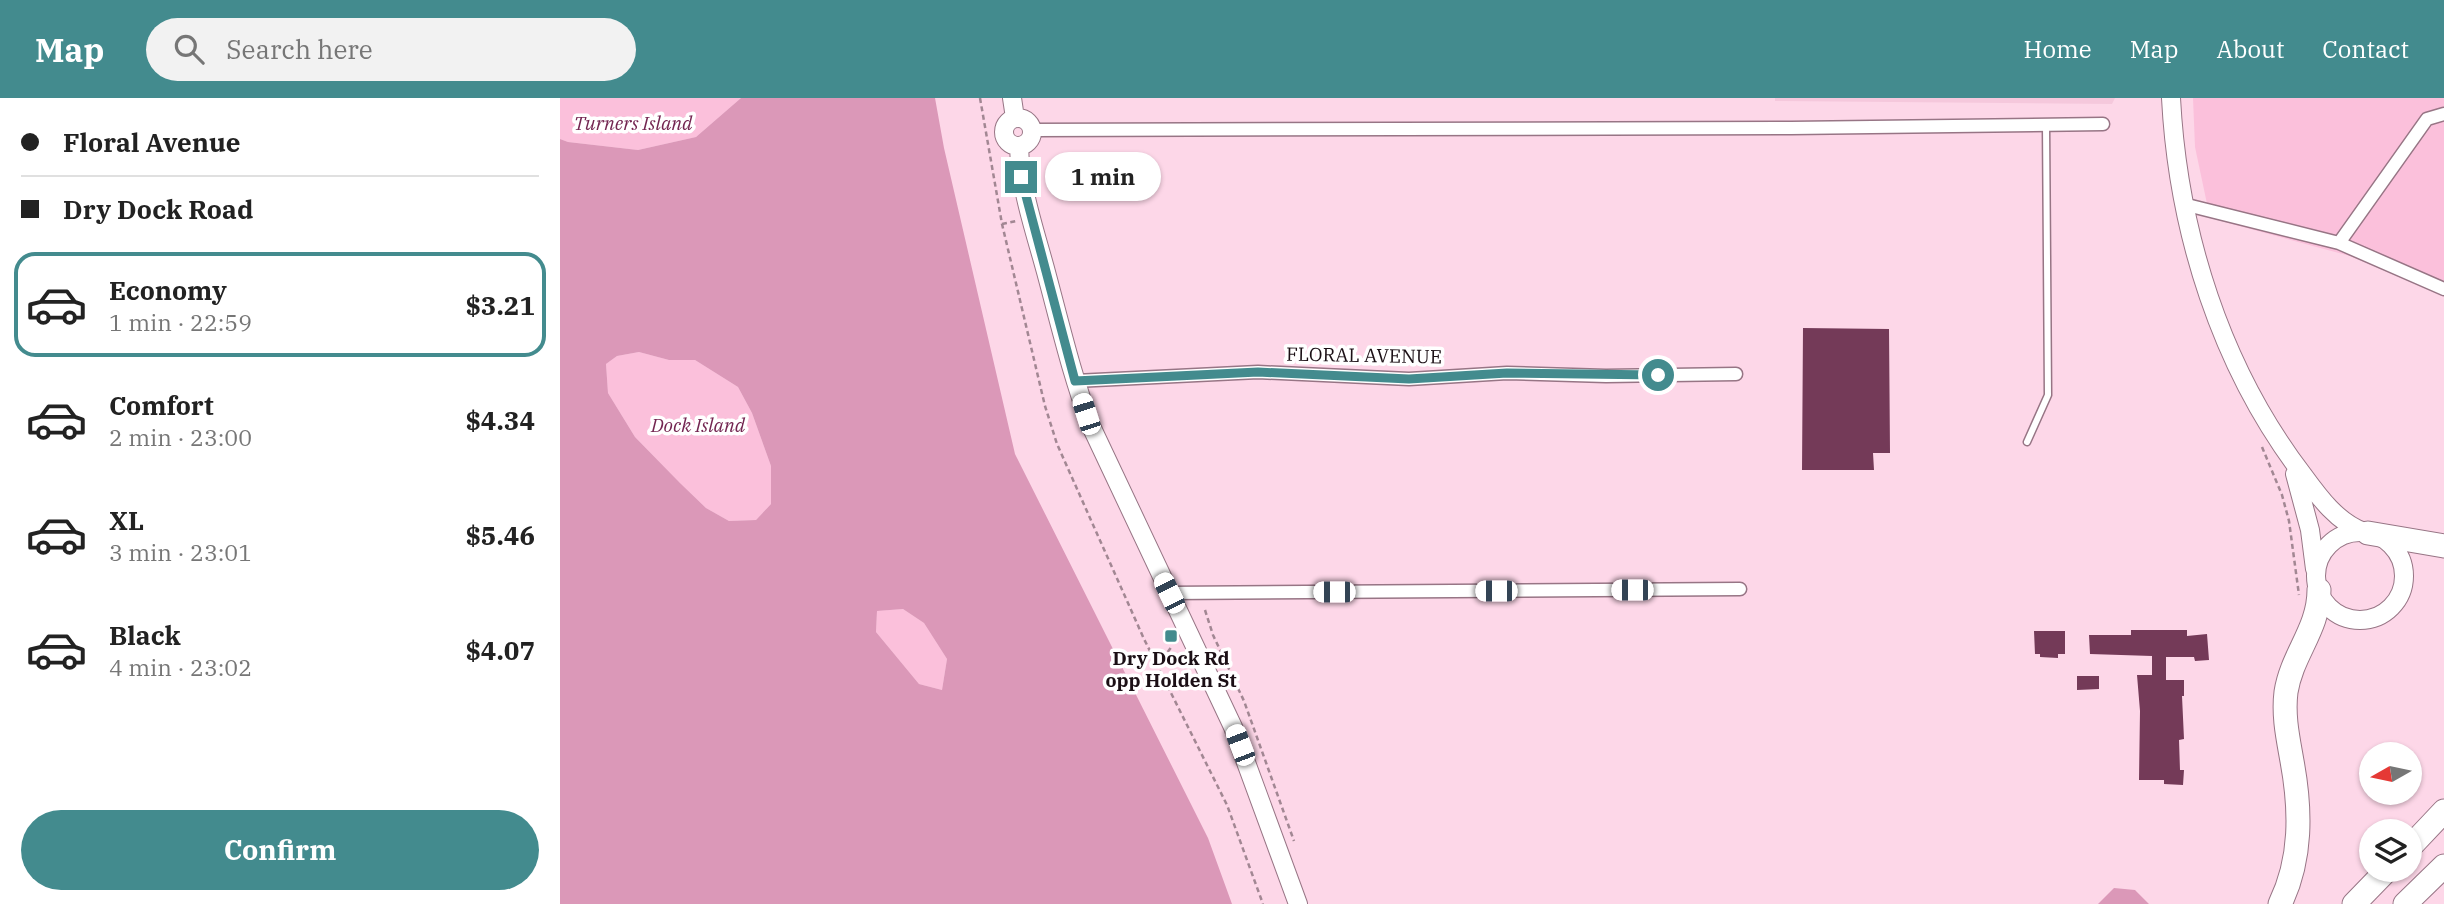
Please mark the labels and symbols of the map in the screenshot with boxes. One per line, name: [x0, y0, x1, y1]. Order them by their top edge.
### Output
park label: Turners Island: [574, 111, 693, 135]
callout: 1 min: [1046, 153, 1161, 202]
route end: [1005, 161, 1037, 193]
street label: FLORAL AVENUE: [1286, 342, 1442, 368]
route start: [1642, 359, 1674, 391]
car: [1070, 391, 1103, 437]
park label: Dock Island: [650, 413, 746, 437]
car: [1151, 570, 1188, 616]
car: [1612, 580, 1654, 601]
car: [1476, 581, 1518, 602]
car: [1314, 582, 1356, 603]
marker: Dry Dock Rd opp Holden St: [1163, 628, 1179, 644]
place label: Dry Dock Rd opp Holden St: [1106, 646, 1237, 692]
car: [1223, 722, 1258, 768]
north arrow: [2359, 742, 2422, 805]

